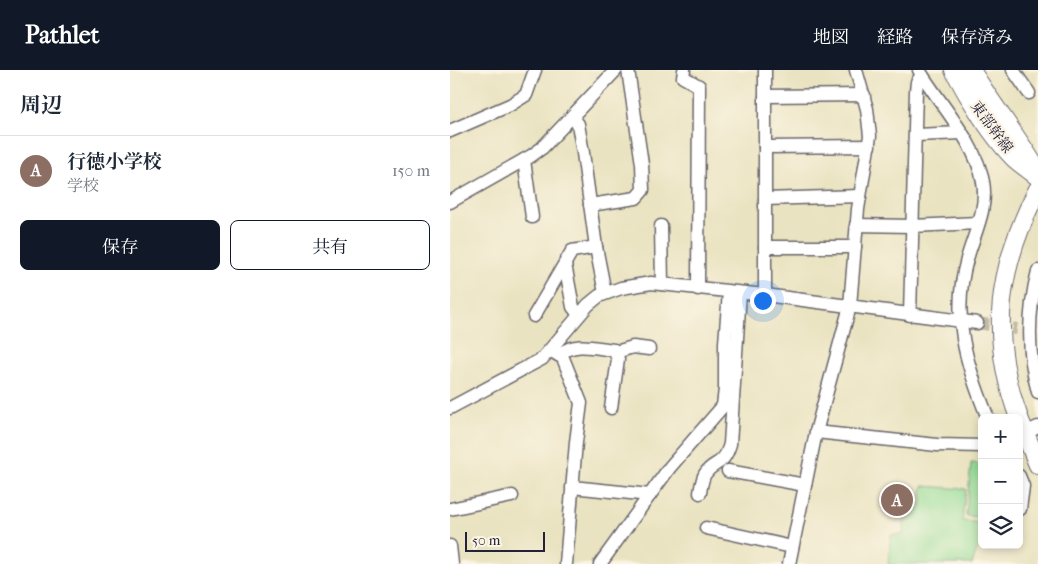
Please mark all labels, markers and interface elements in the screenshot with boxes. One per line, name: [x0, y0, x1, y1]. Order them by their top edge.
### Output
text: Pathlet: [25, 21, 99, 49]
text: 地図: [813, 27, 849, 48]
text: 経路: [877, 27, 913, 48]
text: 保存済み: [941, 27, 1013, 48]
text: 周辺: [20, 93, 62, 117]
street label: 東部幹線: [967, 97, 1017, 157]
text: 行徳小学校: [67, 151, 162, 173]
text: A: [31, 161, 41, 180]
text: 150 m: [392, 161, 430, 180]
text: 学校: [67, 176, 99, 195]
button: 保存: [20, 220, 220, 270]
button: 共有: [230, 220, 430, 270]
your location: [750, 288, 776, 314]
map controls: [978, 414, 1023, 549]
button: +: [978, 414, 1023, 459]
button: −: [978, 459, 1023, 504]
pin: A: [881, 481, 913, 519]
button: layers: [978, 504, 1023, 549]
scale bar: [465, 529, 545, 552]
text: 50 m: [472, 532, 500, 549]

